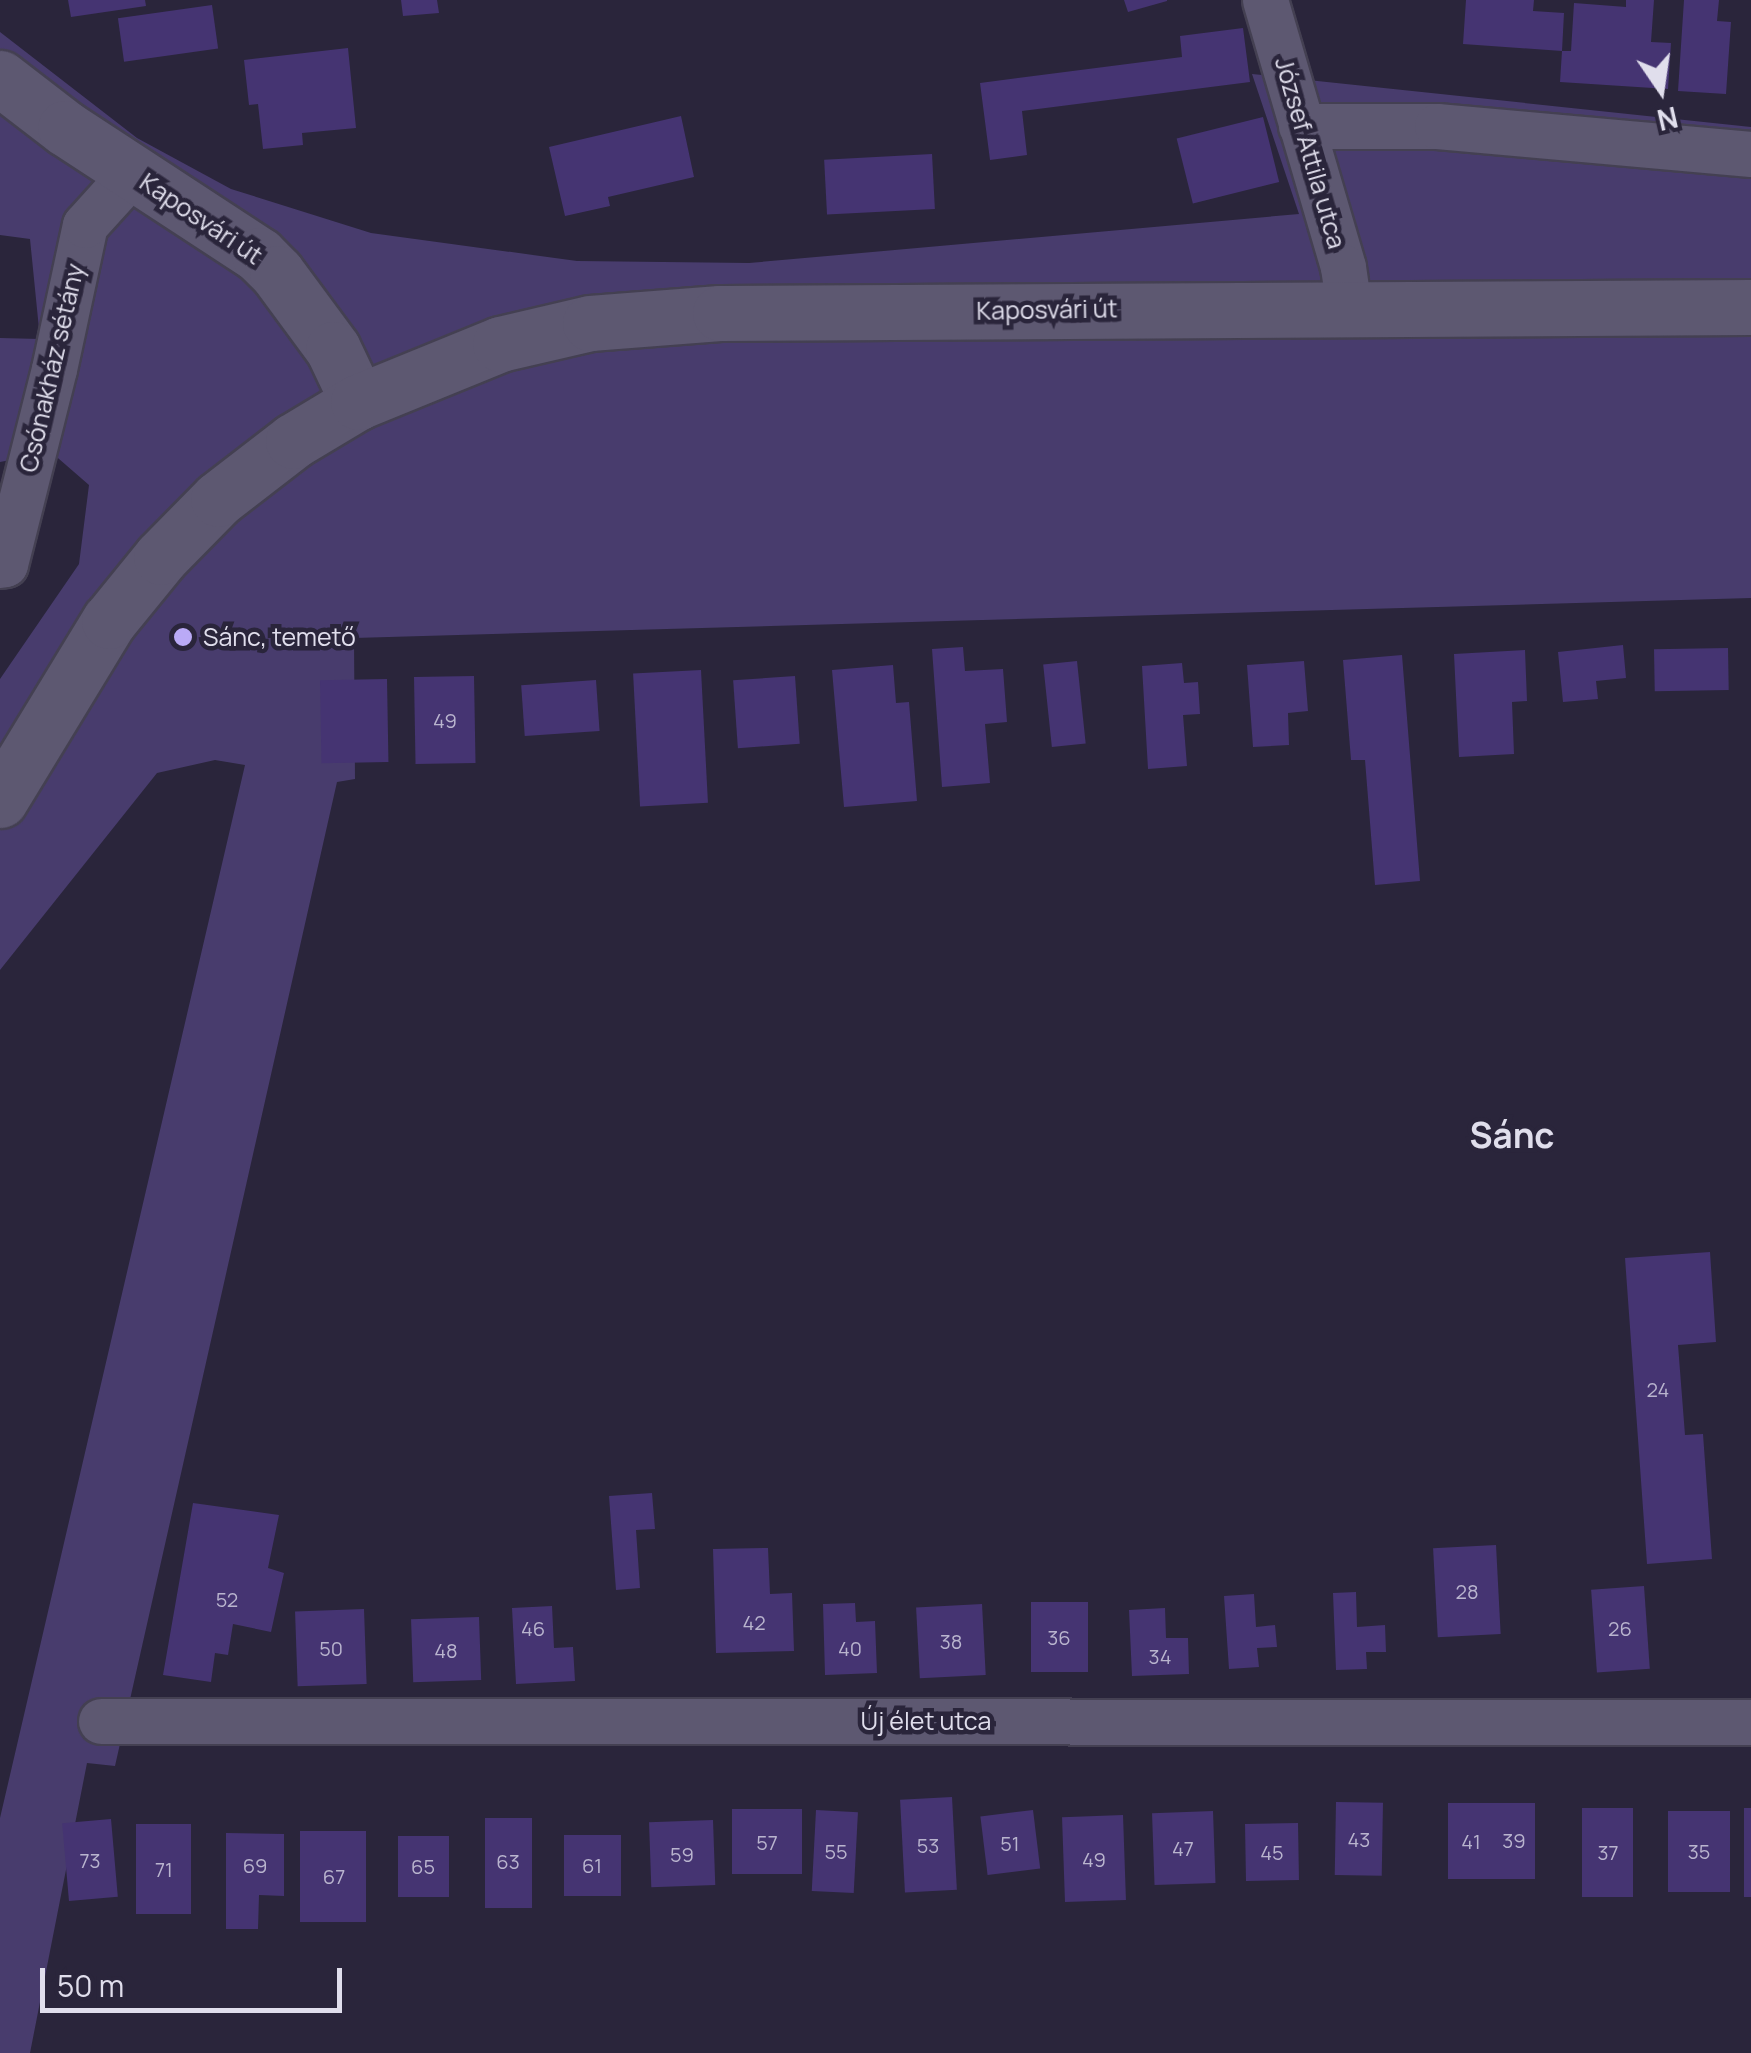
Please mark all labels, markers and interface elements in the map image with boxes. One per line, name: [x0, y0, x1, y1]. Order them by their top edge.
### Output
north arrow: [1611, 40, 1711, 140]
street label: József Attila utca: [1268, 54, 1352, 252]
text: N: [1654, 98, 1682, 140]
street label: Kaposvári út: [134, 167, 268, 271]
street label: Csónakház sétány: [13, 261, 91, 475]
street label: Kaposvári út: [976, 294, 1118, 326]
place label: Sánc, temető: [203, 622, 356, 652]
marker: Sánc, temető: [172, 626, 194, 648]
house number: 49: [433, 708, 457, 732]
district label: Sánc: [1470, 1114, 1554, 1156]
house number: 24: [1647, 1377, 1669, 1401]
house number: 28: [1455, 1579, 1479, 1603]
house number: 52: [216, 1587, 238, 1611]
house number: 42: [742, 1610, 766, 1634]
house number: 46: [521, 1616, 545, 1640]
house number: 26: [1608, 1616, 1632, 1640]
house number: 36: [1047, 1625, 1071, 1649]
house number: 38: [940, 1629, 962, 1653]
house number: 50: [319, 1636, 343, 1660]
house number: 40: [838, 1636, 862, 1660]
house number: 48: [434, 1638, 458, 1662]
house number: 34: [1149, 1644, 1171, 1668]
street label: Új élet utca: [861, 1706, 991, 1736]
house number: 43: [1348, 1827, 1370, 1851]
house number: 39: [1502, 1828, 1526, 1852]
house number: 41: [1461, 1829, 1481, 1853]
house number: 57: [756, 1830, 778, 1854]
house number: 51: [1000, 1831, 1020, 1855]
house number: 53: [917, 1833, 939, 1857]
house number: 47: [1172, 1836, 1194, 1860]
house number: 55: [824, 1839, 848, 1863]
house number: 35: [1688, 1839, 1710, 1863]
house number: 45: [1260, 1840, 1284, 1864]
house number: 37: [1597, 1840, 1619, 1864]
house number: 59: [670, 1842, 694, 1866]
house number: 49: [1082, 1847, 1106, 1871]
house number: 73: [79, 1848, 101, 1872]
house number: 63: [496, 1849, 520, 1873]
house number: 69: [243, 1853, 267, 1877]
house number: 61: [582, 1853, 602, 1877]
house number: 65: [411, 1854, 435, 1878]
house number: 71: [155, 1857, 173, 1881]
house number: 67: [323, 1864, 345, 1888]
scale bar: [45, 1948, 348, 2010]
text: 50 m: [57, 1965, 124, 2006]

